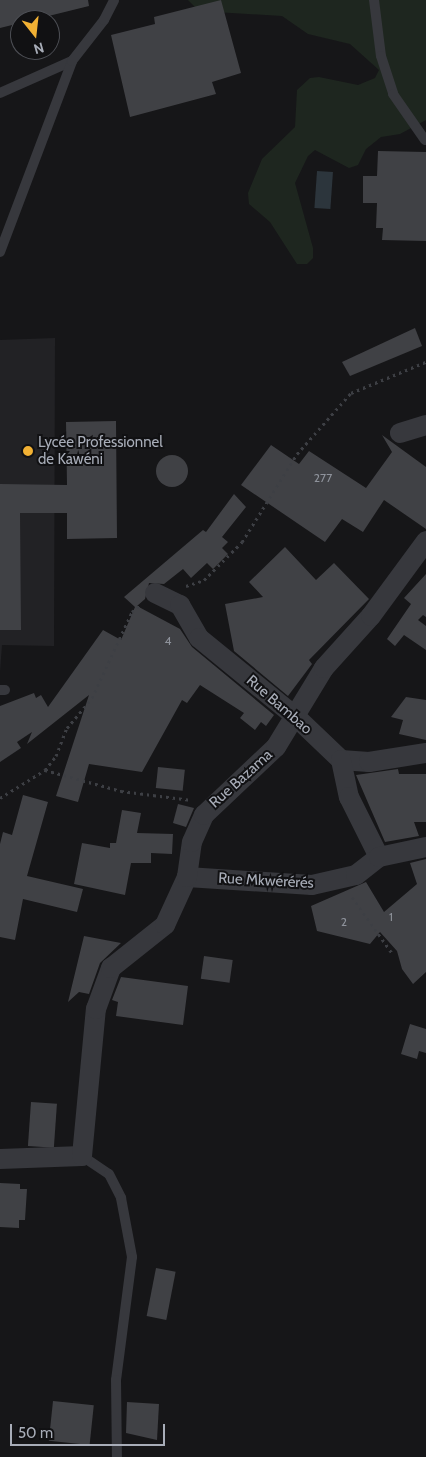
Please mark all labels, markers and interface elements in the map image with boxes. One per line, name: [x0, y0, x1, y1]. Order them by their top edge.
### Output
north arrow: [10, 10, 60, 60]
text: N: [32, 38, 46, 58]
place label: Lycée Professionnel de Kawéni: [38, 433, 163, 468]
marker: Lycée Professionnel de Kawéni: [22, 445, 34, 457]
house number: 277: [314, 471, 332, 485]
house number: 4: [165, 634, 171, 648]
street label: Rue Bambao: [243, 672, 315, 738]
street label: Rue Bazama: [206, 746, 276, 812]
street label: Rue Mkwérérés: [218, 870, 314, 892]
house number: 1: [389, 910, 393, 924]
house number: 2: [341, 915, 347, 929]
scale bar: [12, 1414, 168, 1446]
text: 50 m: [18, 1424, 53, 1442]

